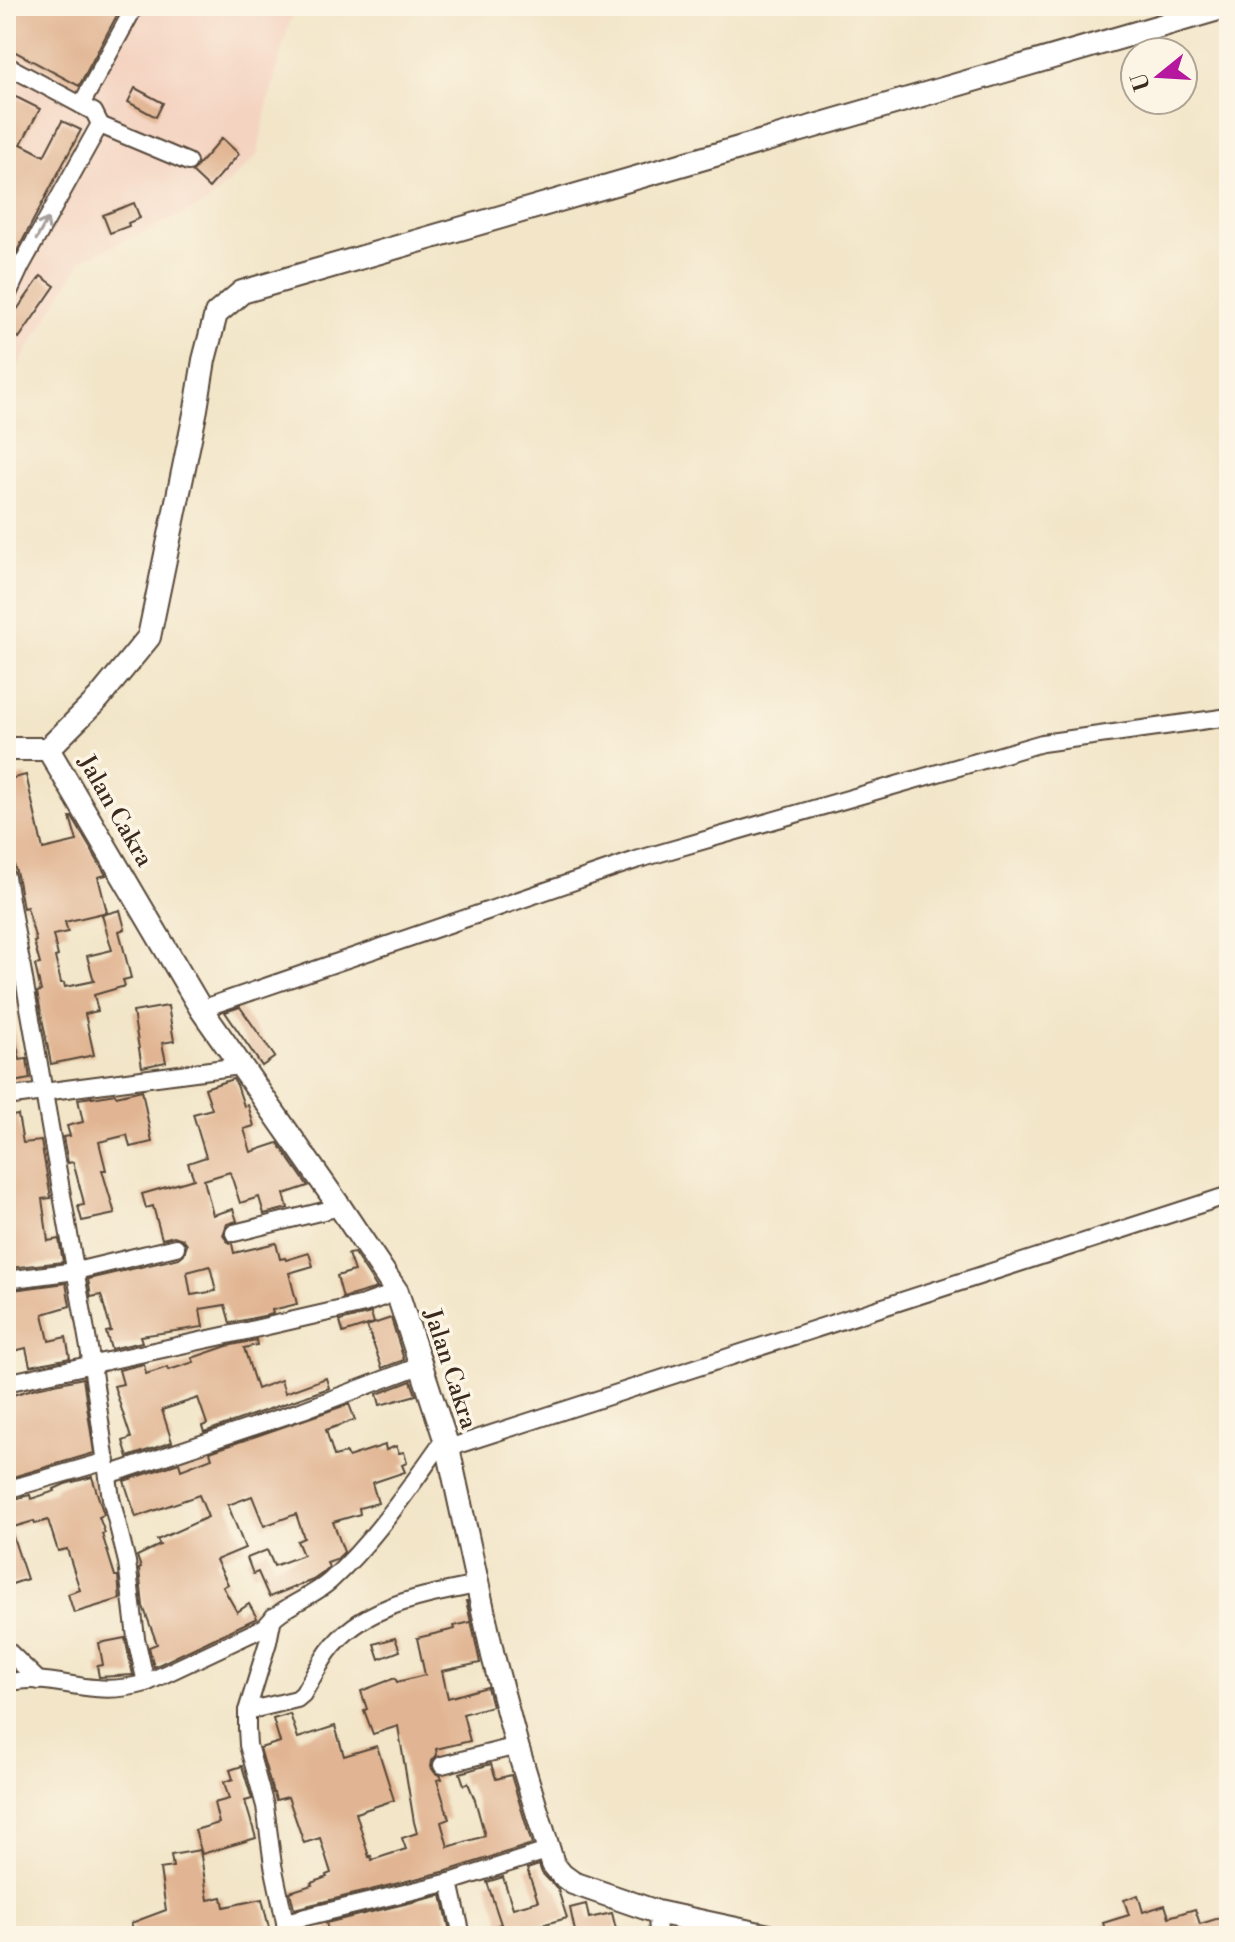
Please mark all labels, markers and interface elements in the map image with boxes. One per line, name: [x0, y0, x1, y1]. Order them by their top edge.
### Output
north arrow: [1119, 36, 1199, 116]
text: U: [1126, 69, 1157, 94]
one-way arrow: [35, 218, 51, 241]
street label: Jalan Cakra: [70, 749, 160, 873]
street label: Jalan Cakra: [416, 1304, 484, 1434]

